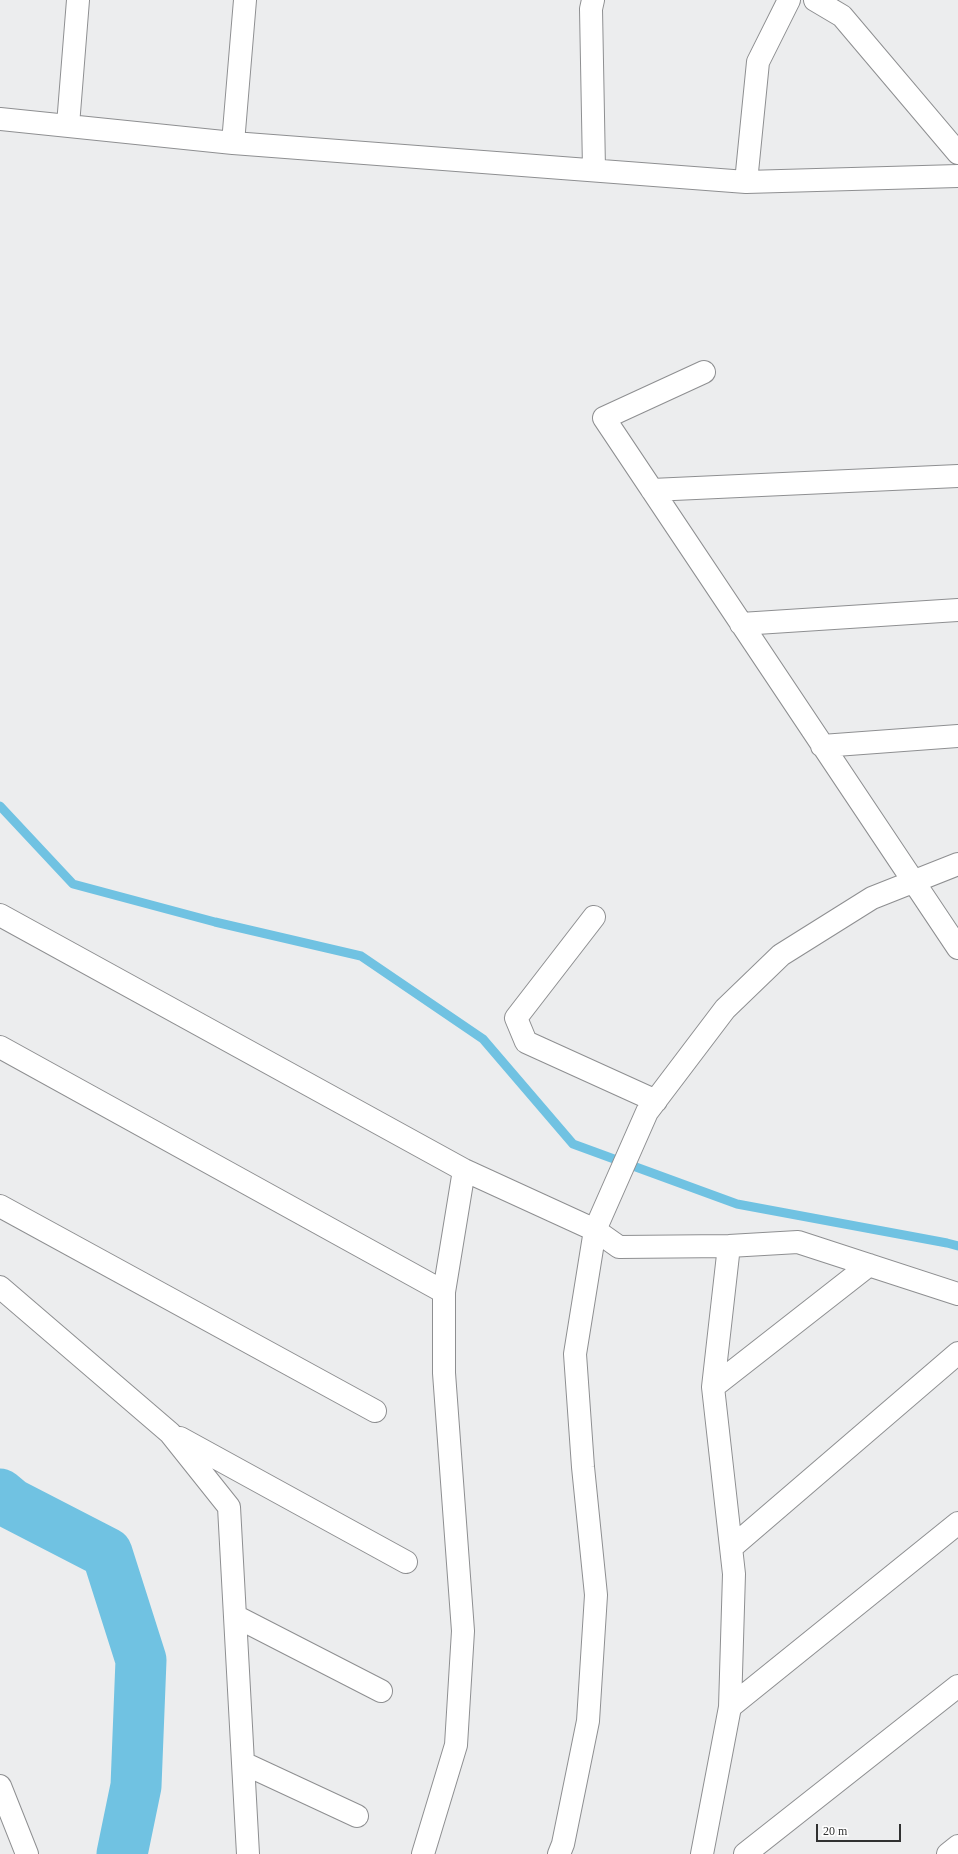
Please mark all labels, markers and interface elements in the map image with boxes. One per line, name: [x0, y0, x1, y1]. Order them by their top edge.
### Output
scale bar: [818, 1816, 903, 1842]
text: 20 m: [823, 1824, 847, 1838]

